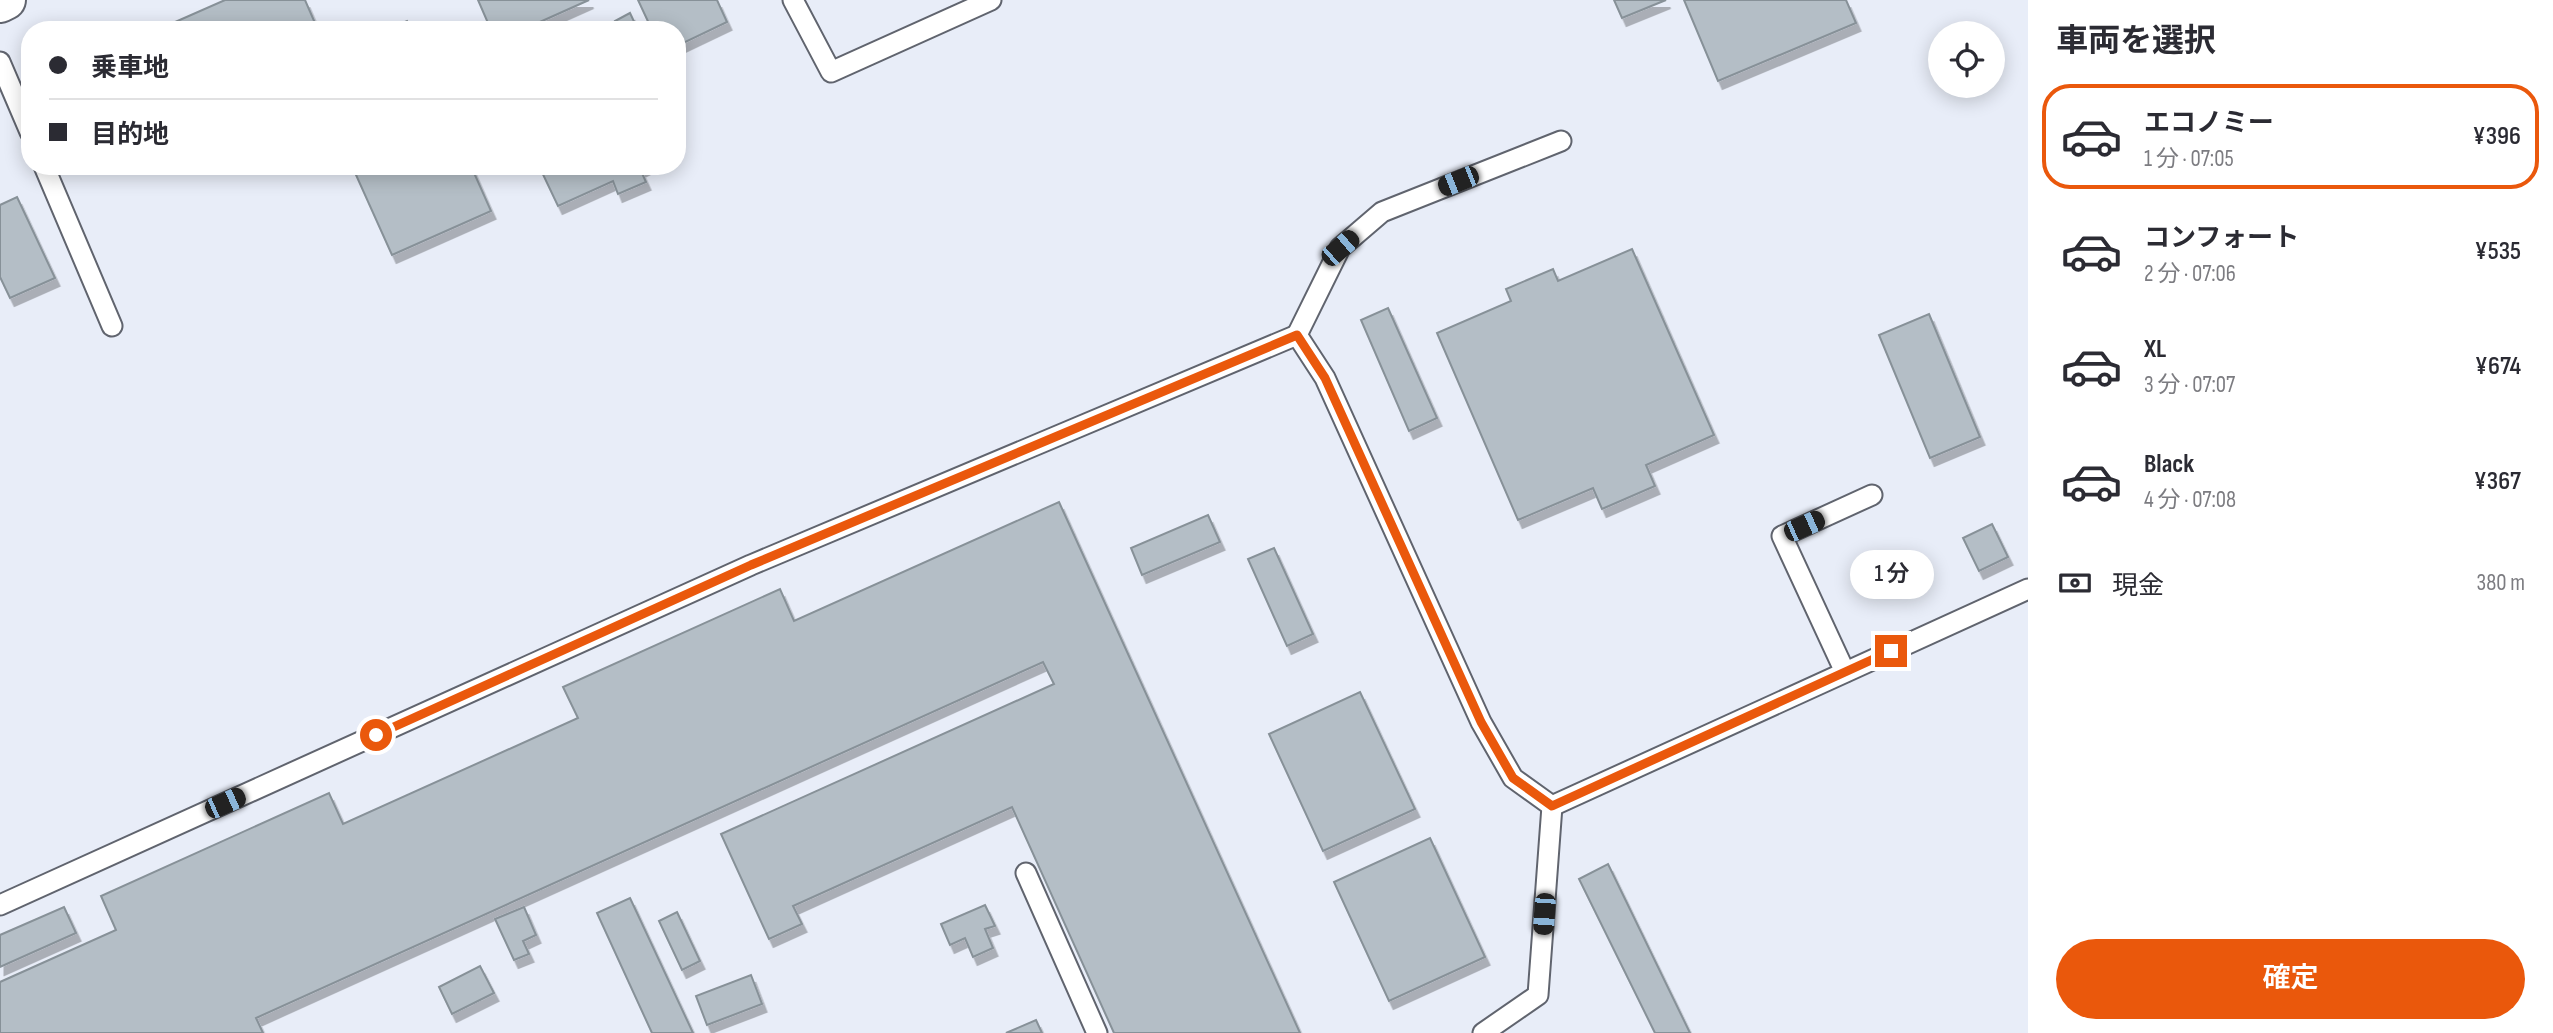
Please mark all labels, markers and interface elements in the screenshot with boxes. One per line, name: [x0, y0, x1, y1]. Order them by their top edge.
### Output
map controls: [1928, 21, 2005, 98]
button: locate: [1928, 21, 2005, 98]
text: 車両を選択: [2056, 22, 2216, 61]
text: 乗車地: [91, 53, 169, 84]
icon: car: [2060, 105, 2123, 168]
text: エコノミー: [2144, 108, 2274, 139]
text: 目的地: [91, 120, 169, 151]
text: ¥396: [2473, 121, 2521, 152]
text: 1 分 · 07:05: [2144, 145, 2234, 173]
car: [1435, 163, 1482, 199]
icon: car: [2060, 220, 2123, 283]
text: コンフォート: [2144, 223, 2299, 254]
car: [1318, 226, 1363, 270]
text: ¥535: [2474, 236, 2521, 267]
text: 2 分 · 07:06: [2144, 260, 2236, 288]
text: XL: [2144, 334, 2166, 365]
icon: car: [2060, 335, 2123, 398]
text: ¥674: [2475, 351, 2521, 382]
text: 3 分 · 07:07: [2144, 371, 2235, 399]
text: Black: [2144, 449, 2194, 480]
icon: car: [2060, 450, 2123, 513]
text: ¥367: [2474, 466, 2521, 497]
text: 4 分 · 07:08: [2144, 486, 2236, 514]
car: [1781, 508, 1828, 544]
callout: 1 分: [1849, 550, 1933, 598]
text: 1 分: [1874, 560, 1910, 588]
icon: cash: [2056, 564, 2094, 602]
text: 380 m: [2477, 569, 2525, 597]
text: 現金: [2112, 571, 2164, 602]
route end: [1875, 635, 1907, 667]
route start: [360, 719, 392, 751]
car: [202, 785, 249, 821]
car: [1533, 892, 1556, 936]
button: 確定: [2056, 939, 2525, 1019]

